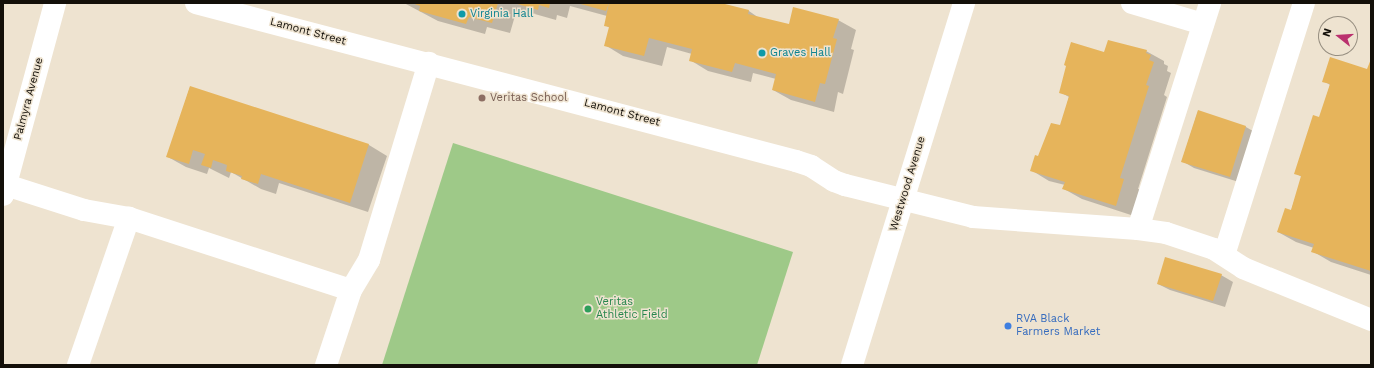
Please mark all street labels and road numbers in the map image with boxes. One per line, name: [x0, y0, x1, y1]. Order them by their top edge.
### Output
street label: Lamont Street: [269, 16, 347, 48]
street label: Palmyra Avenue: [12, 56, 46, 142]
street label: Lamont Street: [583, 97, 661, 129]
street label: Westwood Avenue: [887, 135, 929, 233]

